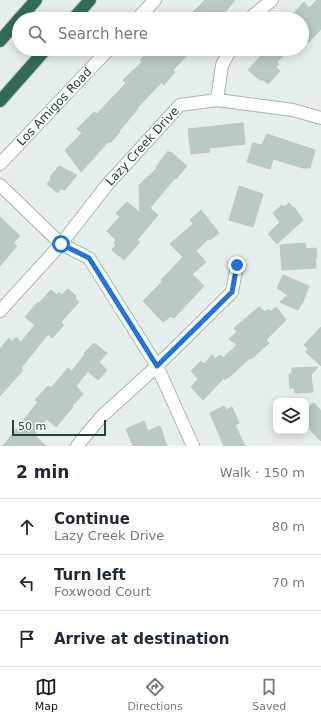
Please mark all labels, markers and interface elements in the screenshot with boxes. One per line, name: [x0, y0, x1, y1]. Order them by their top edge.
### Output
search box: [12, 12, 309, 56]
icon: search: [26, 23, 48, 45]
text: Search here: [58, 25, 148, 43]
street label: Los Amigos Road: [14, 65, 95, 149]
street label: Lazy Creek Drive: [103, 104, 182, 189]
route start: [52, 235, 70, 253]
route end: [228, 256, 246, 274]
map controls: [273, 398, 309, 434]
button: layers: [273, 398, 309, 434]
scale bar: [12, 418, 106, 437]
text: 50 m: [18, 420, 46, 433]
text: 2 min: [16, 462, 69, 482]
text: Walk · 150 m: [220, 465, 305, 480]
text: Continue: [54, 510, 130, 528]
icon: ahead: [16, 516, 38, 538]
text: 80 m: [272, 519, 305, 534]
text: Lazy Creek Drive: [54, 528, 164, 543]
text: Turn left: [54, 566, 126, 584]
icon: left: [16, 572, 38, 594]
text: 70 m: [272, 575, 305, 590]
text: Foxwood Court: [54, 584, 151, 599]
icon: arrive: [16, 628, 38, 650]
text: Arrive at destination: [54, 630, 229, 648]
tab: Map: [35, 676, 58, 713]
tab: Directions: [127, 676, 183, 713]
tab: Saved: [252, 676, 286, 713]

